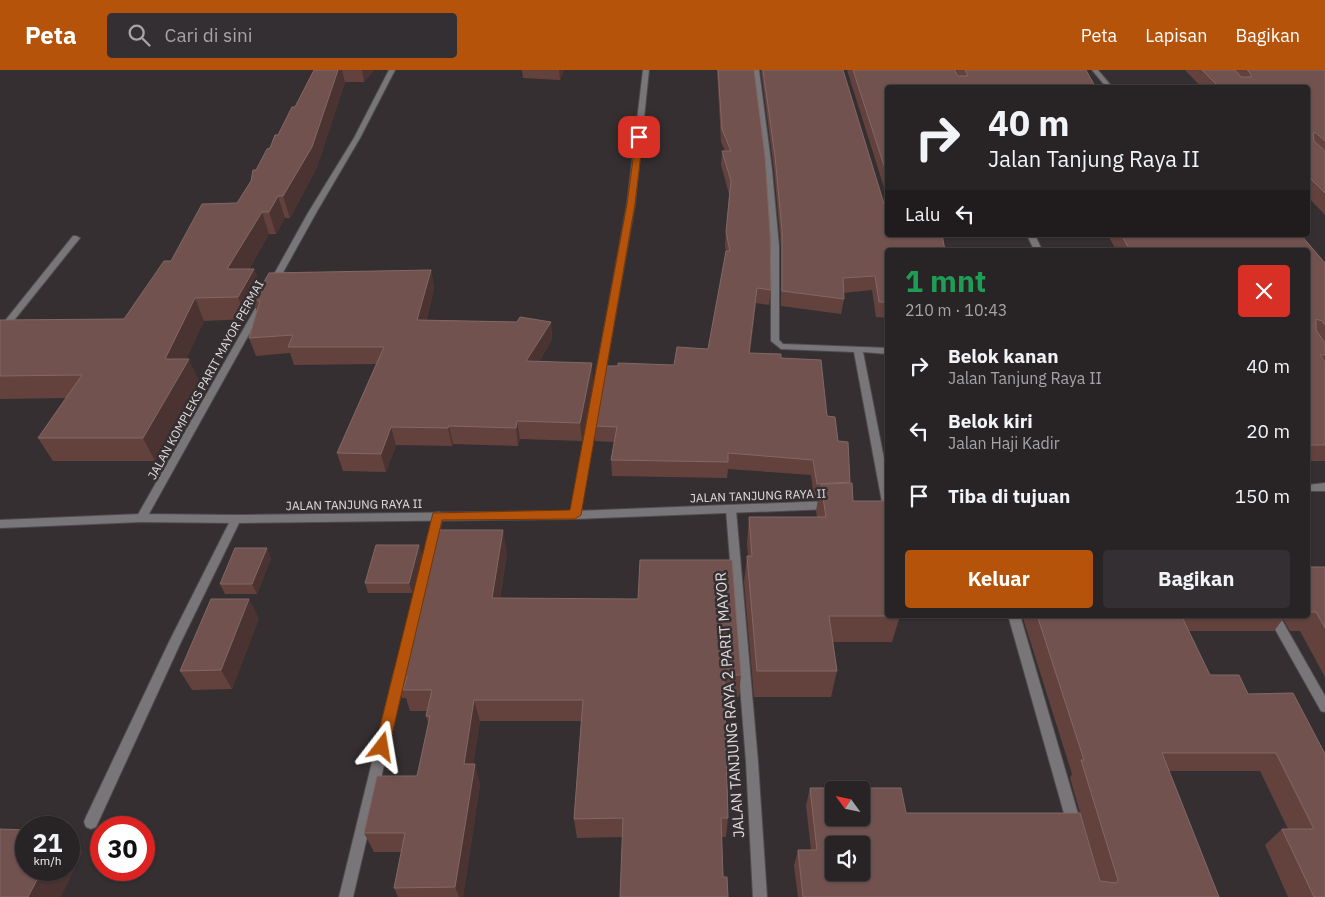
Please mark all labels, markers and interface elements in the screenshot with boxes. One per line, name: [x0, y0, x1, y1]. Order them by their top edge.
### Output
search box: [107, 13, 457, 58]
text: Peta: [25, 19, 77, 51]
icon: search: [125, 21, 153, 49]
text: Cari di sini: [165, 23, 253, 47]
text: Peta: [1081, 24, 1117, 47]
text: Lapisan: [1145, 24, 1207, 47]
text: Bagikan: [1235, 24, 1300, 47]
text: 40 m: [988, 100, 1070, 146]
icon: right: [905, 105, 970, 170]
pin: [618, 116, 660, 158]
icon: arrive: [625, 123, 653, 151]
text: Jalan Tanjung Raya II: [988, 144, 1200, 173]
icon: left: [951, 200, 979, 228]
text: Lalu: [905, 202, 941, 226]
text: 1 mnt: [905, 261, 986, 300]
button: close: [1238, 265, 1290, 317]
street label: JALAN KOMPLEKS PARIT MAYOR PERMAI: [144, 277, 267, 482]
text: 210 m · 10:43: [905, 300, 1007, 320]
text: Belok kanan: [948, 344, 1059, 368]
icon: right: [905, 352, 933, 380]
text: 40 m: [1246, 354, 1290, 378]
text: Jalan Tanjung Raya II: [948, 368, 1102, 388]
text: Belok kiri: [948, 409, 1033, 433]
icon: left: [905, 417, 933, 445]
text: 20 m: [1246, 419, 1290, 443]
text: Jalan Haji Kadir: [948, 433, 1060, 453]
icon: arrive: [905, 482, 933, 510]
text: Tiba di tujuan: [948, 484, 1070, 508]
text: 150 m: [1235, 484, 1290, 508]
street label: JALAN TANJUNG RAYA II: [690, 486, 827, 505]
street label: JALAN TANJUNG RAYA II: [286, 496, 423, 513]
button: Keluar: [905, 550, 1093, 608]
button: Bagikan: [1103, 550, 1290, 608]
street label: JALAN TANJUNG RAYA 2 PARIT MAYOR: [711, 572, 748, 839]
position arrow: [355, 720, 407, 772]
north arrow: [825, 781, 870, 826]
map controls: [825, 781, 870, 881]
speed limit sign: 30: [90, 816, 155, 881]
text: 21: [32, 826, 63, 859]
button: sound: [825, 836, 870, 881]
text: km/h: [33, 853, 62, 868]

